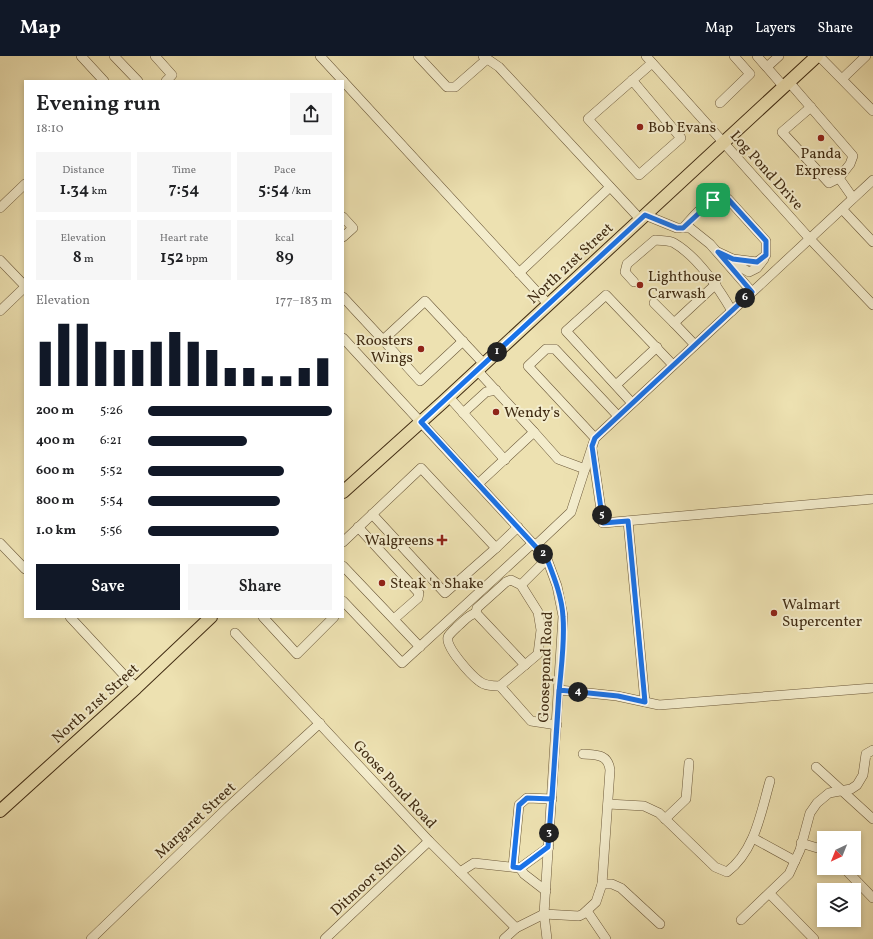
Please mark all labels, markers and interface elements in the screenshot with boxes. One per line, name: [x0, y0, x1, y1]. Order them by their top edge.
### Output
text: Map: [20, 15, 61, 41]
text: Map: [705, 19, 733, 38]
text: Layers: [755, 19, 795, 38]
text: Share: [817, 19, 853, 38]
text: Evening run: [36, 89, 161, 120]
button: share: [290, 93, 332, 135]
place label: Bob Evans: [648, 118, 716, 139]
text: 18:10: [36, 120, 64, 138]
marker: Bob Evans: [635, 122, 645, 132]
street label: Log Pond Drive: [724, 127, 807, 215]
marker: Panda Express: [816, 133, 826, 143]
place label: Panda Express: [795, 144, 847, 182]
text: Distance: [62, 163, 104, 178]
text: Time: [172, 163, 196, 178]
text: Pace: [274, 163, 296, 178]
text: 1.34: [60, 178, 89, 201]
text: 7:54: [168, 178, 200, 201]
text: 5:54: [258, 178, 289, 201]
pin: [696, 183, 730, 217]
text: km: [89, 184, 107, 199]
text: /km: [289, 184, 311, 199]
icon: arrive: [702, 189, 724, 211]
street label: North 21st Street: [523, 219, 619, 309]
text: Elevation: [60, 231, 106, 246]
text: Heart rate: [160, 231, 208, 246]
text: kcal: [275, 231, 294, 246]
text: 8: [73, 246, 82, 269]
text: 152: [160, 246, 184, 269]
text: 89: [276, 246, 294, 269]
text: m: [82, 252, 94, 267]
text: bpm: [184, 252, 208, 267]
place label: Lighthouse Carwash: [648, 267, 722, 305]
marker: Lighthouse Carwash: [635, 280, 645, 290]
pin: 6: [735, 288, 755, 308]
text: 6: [742, 290, 748, 305]
text: Elevation: [36, 292, 90, 310]
text: 177–183 m: [275, 292, 332, 310]
place label: Roosters Wings: [356, 331, 413, 369]
pin: 1: [487, 342, 507, 362]
marker: Roosters Wings: [416, 344, 426, 354]
text: 1: [495, 344, 499, 359]
text: 200 m: [36, 402, 74, 420]
text: 5:26: [100, 402, 123, 420]
place label: Wendy's: [504, 403, 560, 424]
marker: Wendy's: [491, 407, 501, 417]
text: 400 m: [36, 432, 75, 450]
text: 6:21: [100, 432, 122, 450]
text: 600 m: [36, 462, 74, 480]
text: 5:52: [100, 462, 123, 480]
text: 800 m: [36, 492, 74, 510]
text: 5:54: [100, 492, 123, 510]
pin: 5: [592, 505, 612, 525]
text: 5: [599, 507, 605, 522]
text: 1.0 km: [36, 522, 76, 540]
text: 5:56: [100, 522, 122, 540]
place label: Walgreens: [365, 531, 434, 552]
marker: Walgreens: [437, 535, 447, 545]
pin: 2: [533, 544, 553, 564]
text: 2: [540, 546, 546, 561]
button: Save: [36, 564, 180, 610]
button: Share: [188, 564, 332, 610]
place label: Steak 'n Shake: [390, 574, 484, 595]
marker: Steak 'n Shake: [377, 578, 387, 588]
place label: Walmart Supercenter: [782, 595, 862, 633]
marker: Walmart Supercenter: [769, 608, 779, 618]
street label: Goosepond Road: [534, 611, 559, 723]
street label: North 21st Street: [48, 659, 144, 749]
pin: 4: [568, 682, 588, 702]
text: 4: [575, 684, 581, 699]
street label: Goose Pond Road: [347, 736, 441, 834]
street label: Margaret Street: [151, 778, 241, 864]
pin: 3: [539, 823, 559, 843]
text: 3: [546, 825, 552, 840]
north arrow: [817, 831, 861, 875]
map controls: [817, 831, 861, 927]
street label: Ditmoor Stroll: [327, 841, 411, 921]
button: layers: [817, 883, 861, 927]

